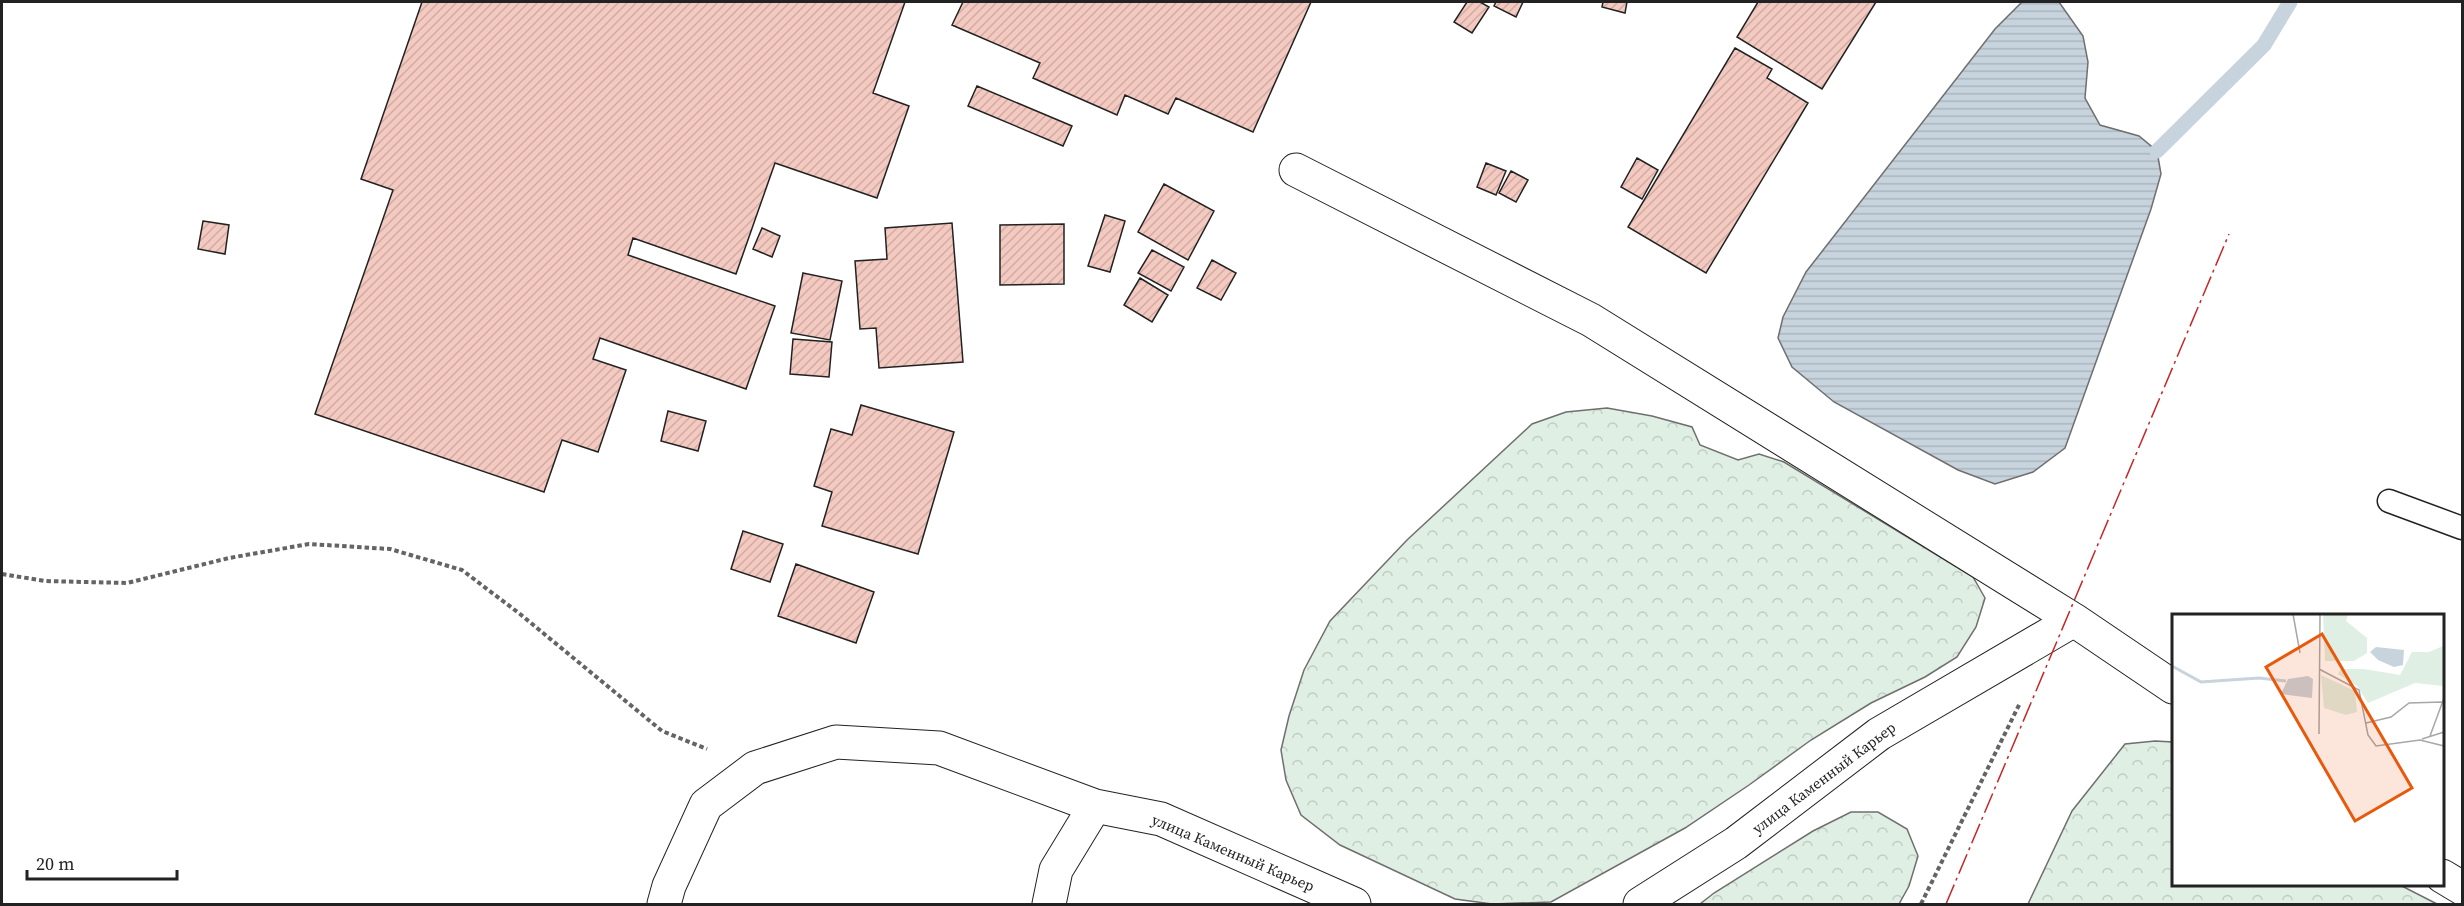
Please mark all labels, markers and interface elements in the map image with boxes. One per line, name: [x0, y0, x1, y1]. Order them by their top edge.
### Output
inset map: [2172, 614, 2443, 885]
street label: улица Каменный Карьер: [1748, 716, 1900, 839]
street label: улица Каменный Карьер: [1149, 809, 1318, 896]
scale bar: [27, 843, 177, 881]
text: 20 m: [36, 851, 74, 876]

